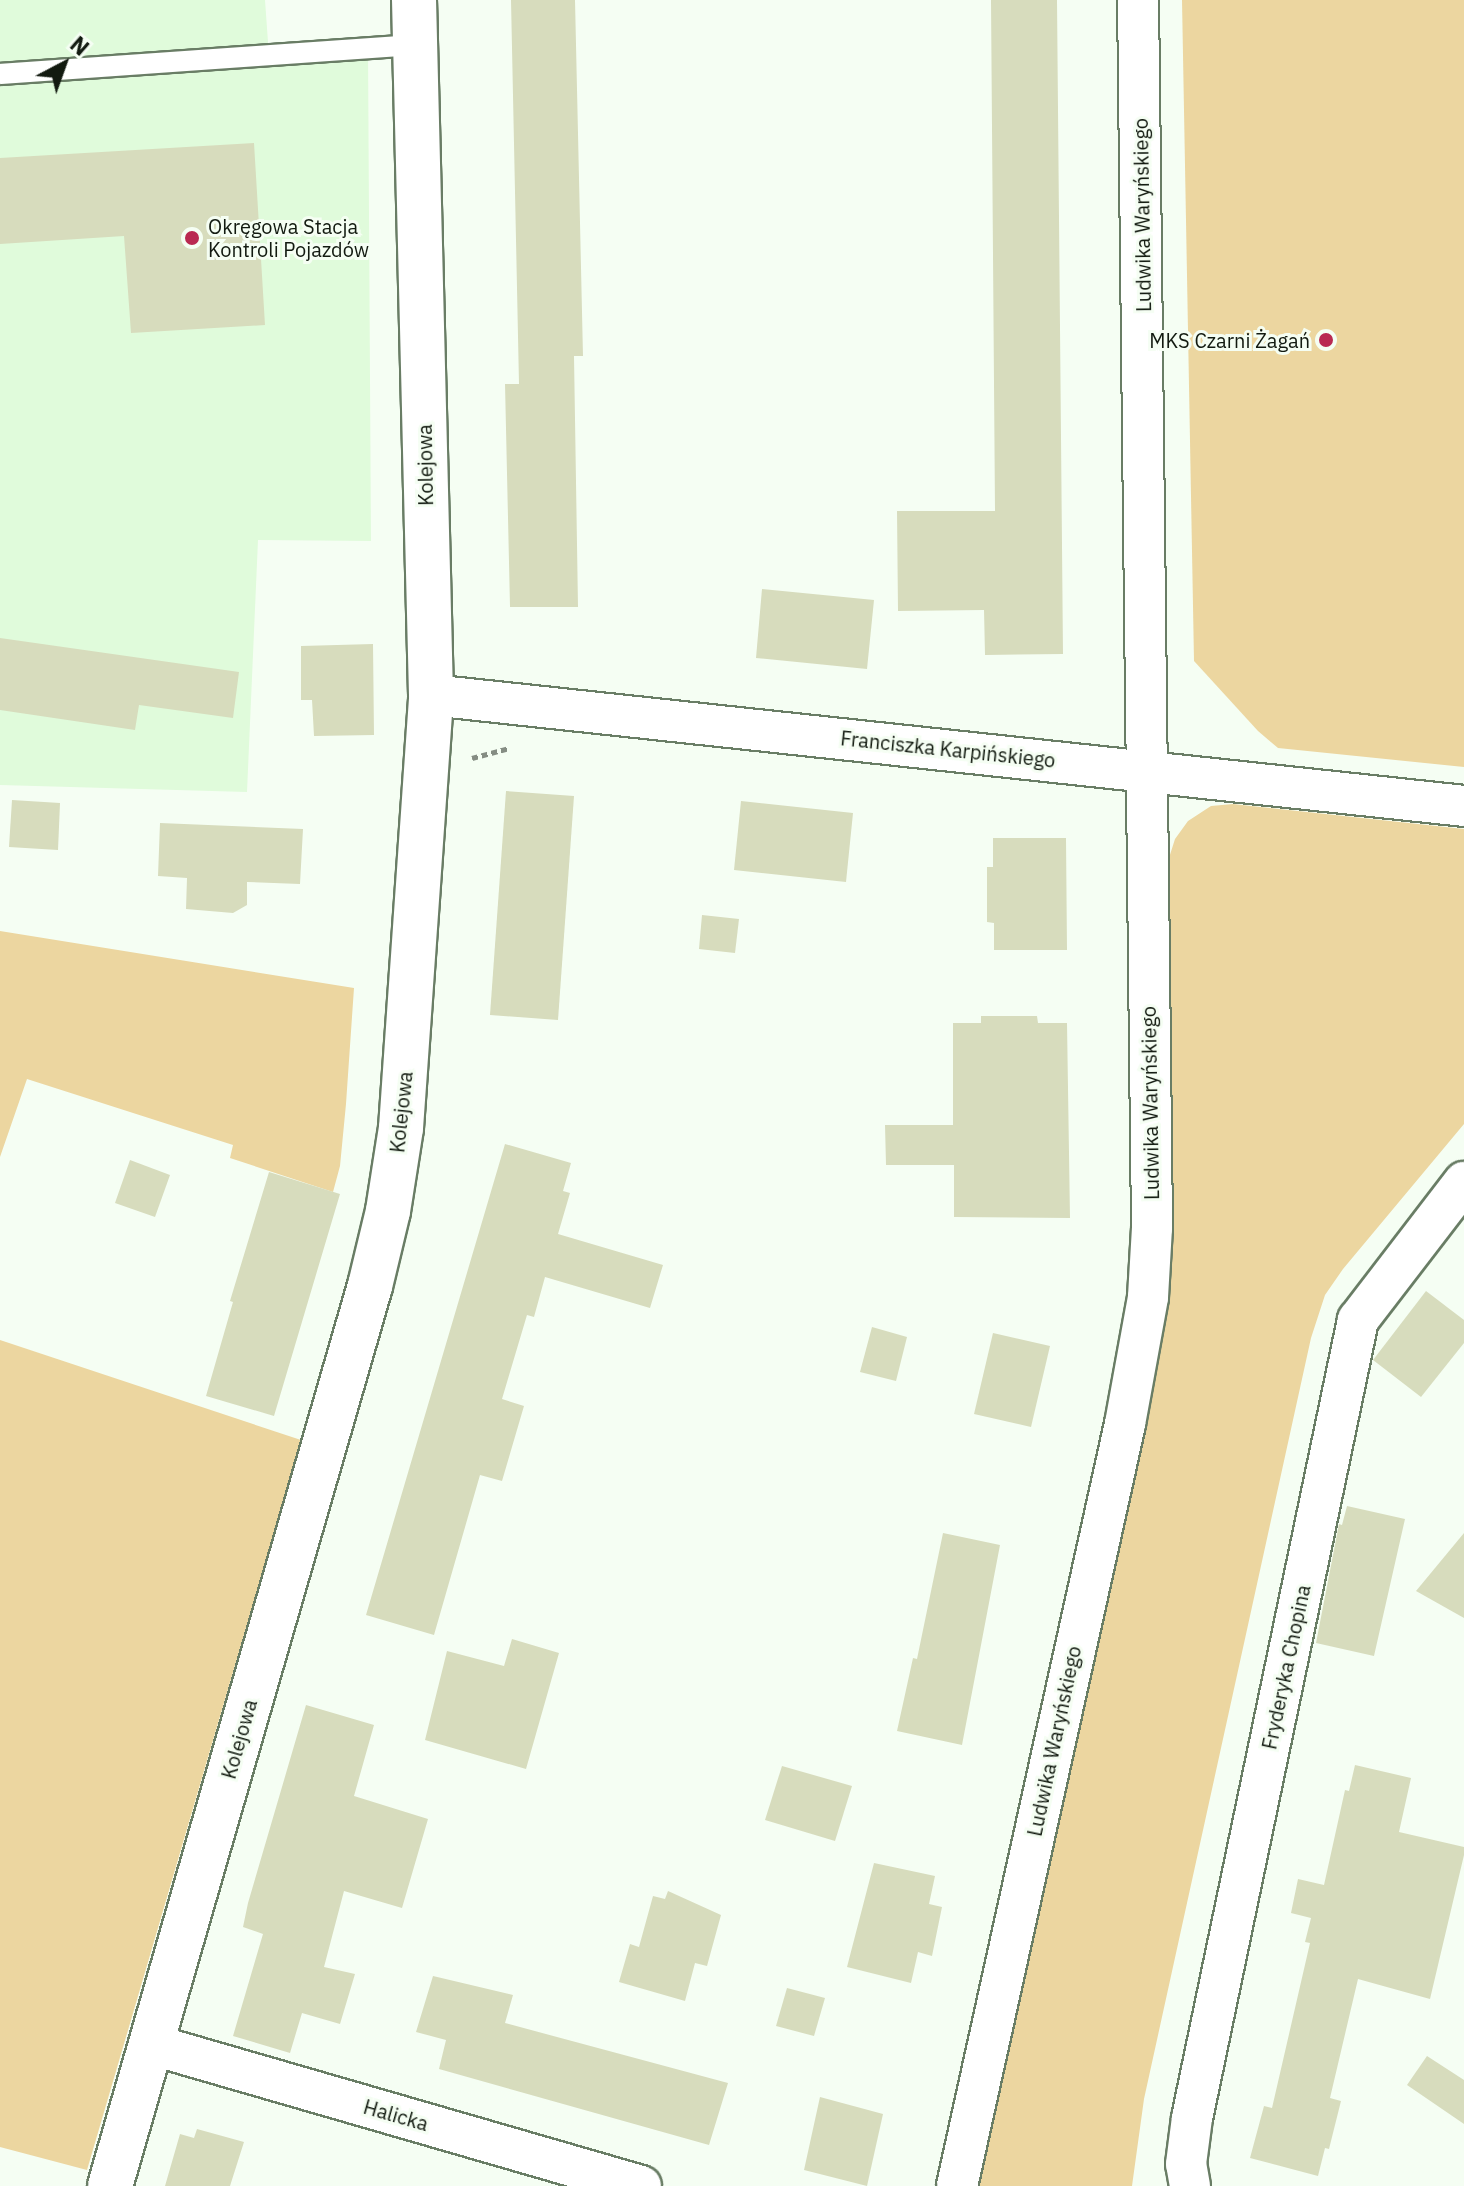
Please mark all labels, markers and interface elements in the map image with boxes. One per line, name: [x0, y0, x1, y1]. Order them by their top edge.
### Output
north arrow: [24, 24, 104, 104]
text: N: [65, 29, 96, 62]
street label: Ludwika Waryńskiego: [1128, 118, 1156, 312]
place label: Okręgowa Stacja Kontroli Pojazdów: [208, 214, 369, 261]
marker: Okręgowa Stacja Kontroli Pojazdów: [183, 229, 201, 247]
place label: MKS Czarni Żagań: [1149, 328, 1310, 352]
marker: MKS Czarni Żagań: [1317, 331, 1335, 349]
street label: Kolejowa: [412, 424, 438, 506]
street label: Franciszka Karpińskiego: [839, 726, 1057, 772]
street label: Ludwika Waryńskiego: [1136, 1006, 1164, 1200]
street label: Kolejowa: [385, 1070, 417, 1154]
street label: Fryderyka Chopina: [1257, 1582, 1315, 1752]
street label: Ludwika Waryńskiego: [1022, 1644, 1086, 1838]
street label: Kolejowa: [216, 1696, 262, 1782]
street label: Halicka: [361, 2094, 431, 2136]

